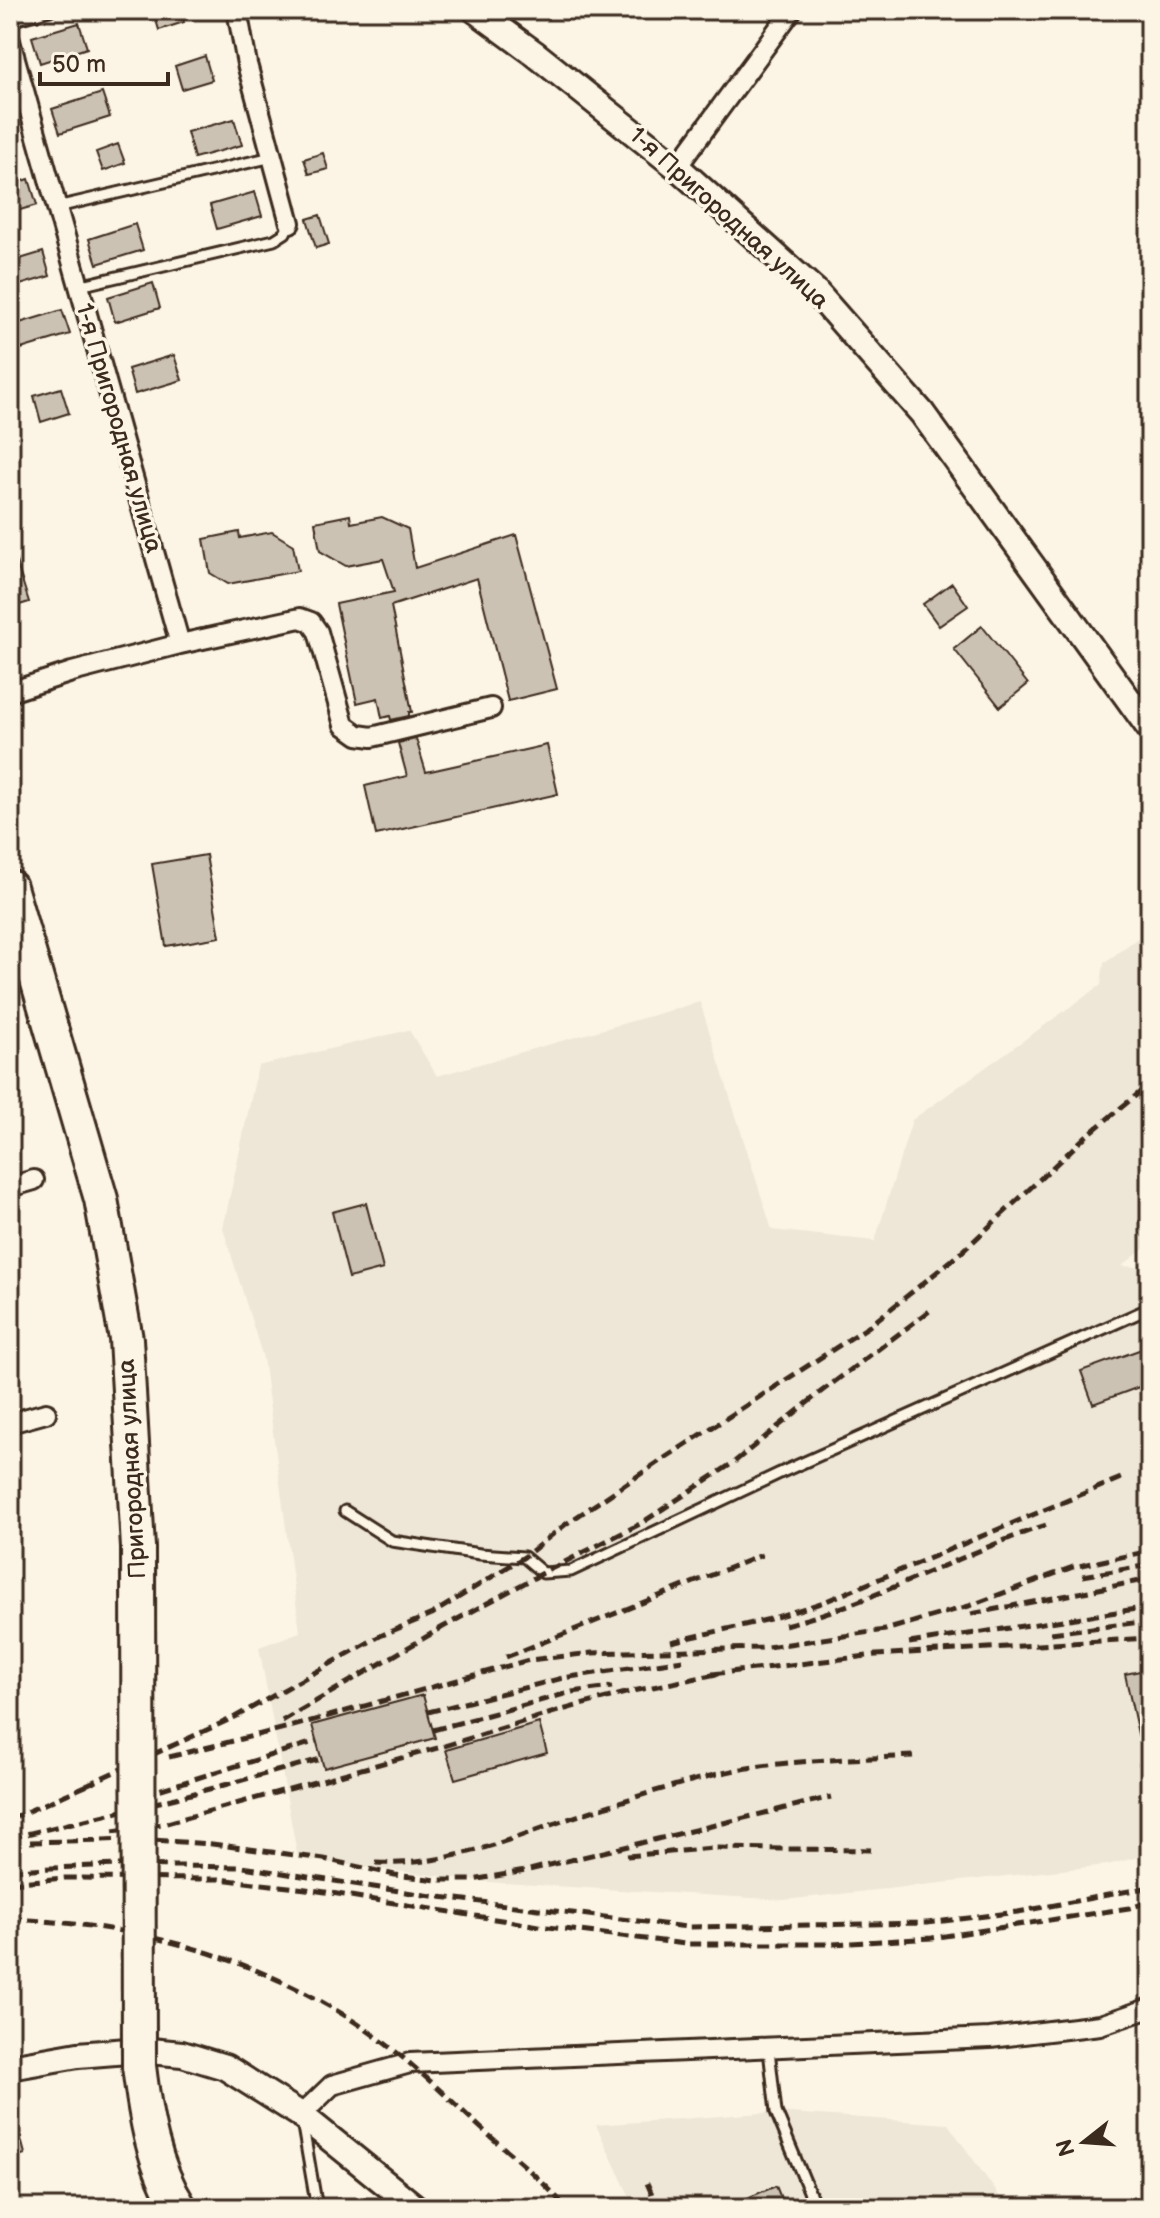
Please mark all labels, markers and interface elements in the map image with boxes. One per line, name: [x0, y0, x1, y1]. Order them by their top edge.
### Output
scale bar: [40, 36, 168, 86]
text: 50 m: [52, 50, 106, 79]
street label: 1-я Пригородная улица: [623, 121, 835, 315]
street label: 1-я Пригородная улица: [69, 300, 169, 556]
street label: Пригородная улица: [112, 1358, 152, 1580]
north arrow: [1044, 2102, 1124, 2182]
text: N: [1051, 2136, 1082, 2159]

